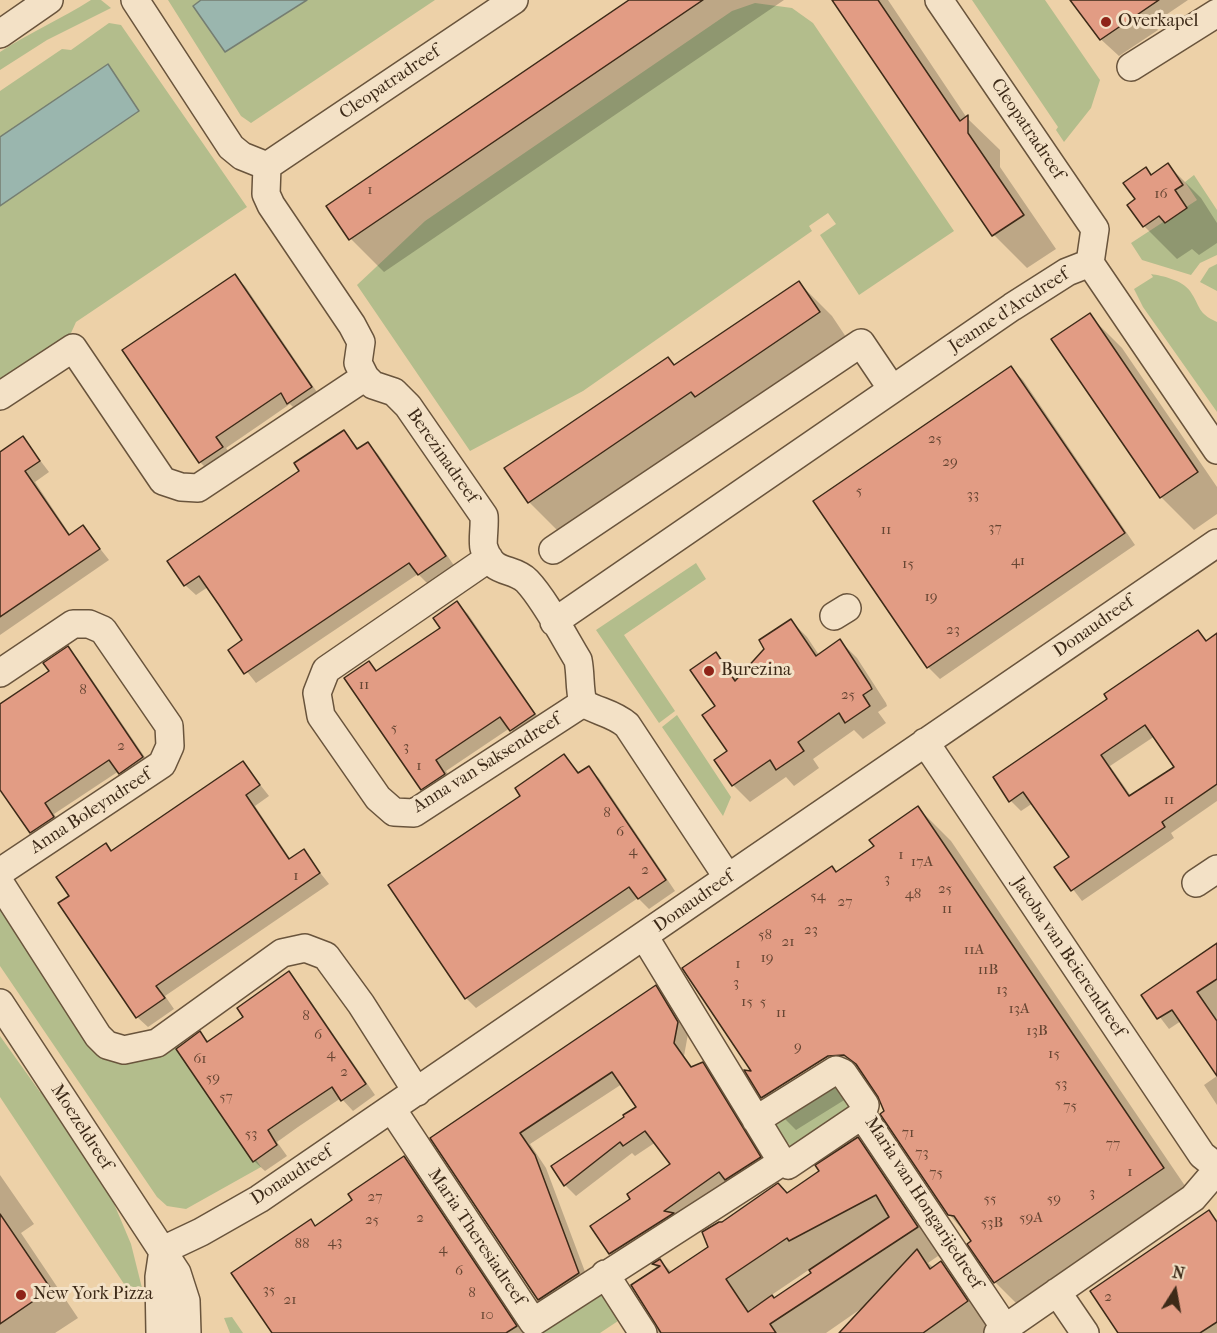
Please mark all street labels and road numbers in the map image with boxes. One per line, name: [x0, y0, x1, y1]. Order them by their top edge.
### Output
street label: Cleopatradreef: [336, 41, 444, 125]
street label: Cleopatradreef: [985, 75, 1069, 183]
street label: Jeanne d'Arcdreef: [945, 264, 1073, 358]
street label: Berezinadreef: [402, 405, 482, 507]
street label: Donaudreef: [1050, 592, 1138, 662]
street label: Anna van Saksendreef: [409, 710, 565, 818]
street label: Anna Boleyndreef: [26, 765, 156, 859]
street label: Donaudreef: [650, 867, 738, 937]
street label: Jacoba van Beierendreef: [1007, 873, 1129, 1041]
street label: Moezeldreef: [46, 1080, 116, 1174]
street label: Maria van Hongarijedreef: [859, 1113, 987, 1293]
street label: Donaudreef: [247, 1142, 337, 1210]
street label: Maria Theresiadreef: [423, 1165, 529, 1309]

